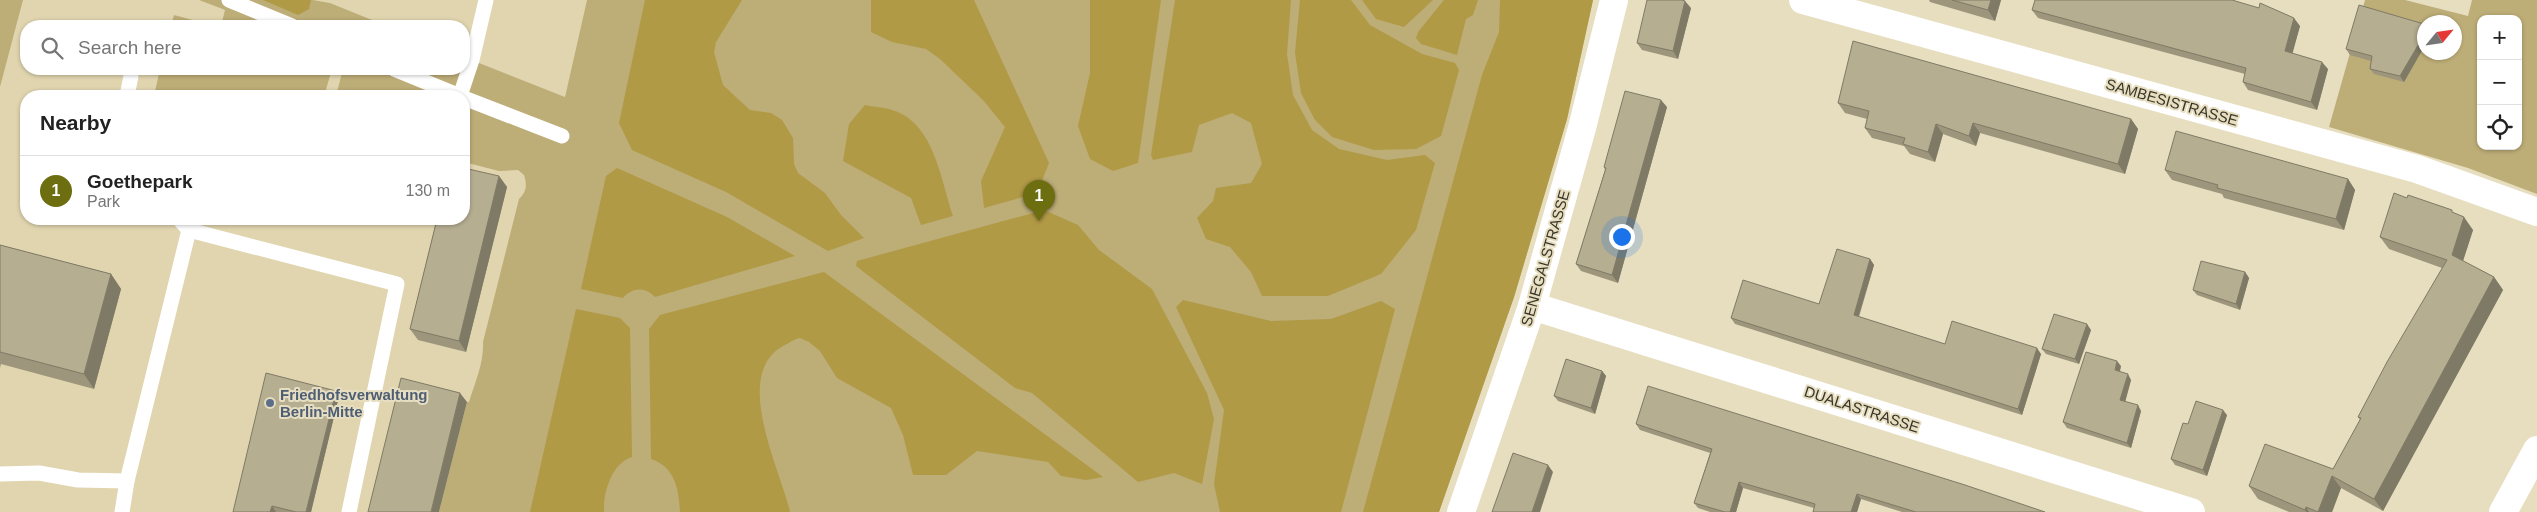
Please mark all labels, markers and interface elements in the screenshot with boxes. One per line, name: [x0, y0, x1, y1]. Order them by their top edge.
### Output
north arrow: [2417, 15, 2462, 60]
map controls: [2477, 15, 2522, 150]
button: +: [2477, 15, 2522, 60]
search box: [20, 20, 470, 75]
icon: search: [38, 34, 66, 62]
text: Search here: [78, 37, 182, 58]
button: −: [2477, 60, 2522, 105]
street label: SAMBESISTRASSE: [2104, 75, 2240, 129]
button: locate: [2477, 105, 2522, 150]
text: Nearby: [40, 111, 111, 134]
text: Goethepark: [87, 171, 193, 192]
pin: 1: [1023, 180, 1055, 221]
text: 1: [52, 182, 60, 199]
text: 130 m: [406, 182, 450, 199]
street label: SENEGALSTRASSE: [1517, 188, 1573, 328]
text: Park: [87, 193, 120, 210]
your location: [1609, 224, 1635, 250]
street label: DUALASTRASSE: [1802, 382, 1922, 436]
place label: Friedhofsverwaltung Berlin-Mitte: [280, 386, 428, 420]
marker: Friedhofsverwaltung Berlin-Mitte: [264, 397, 276, 409]

